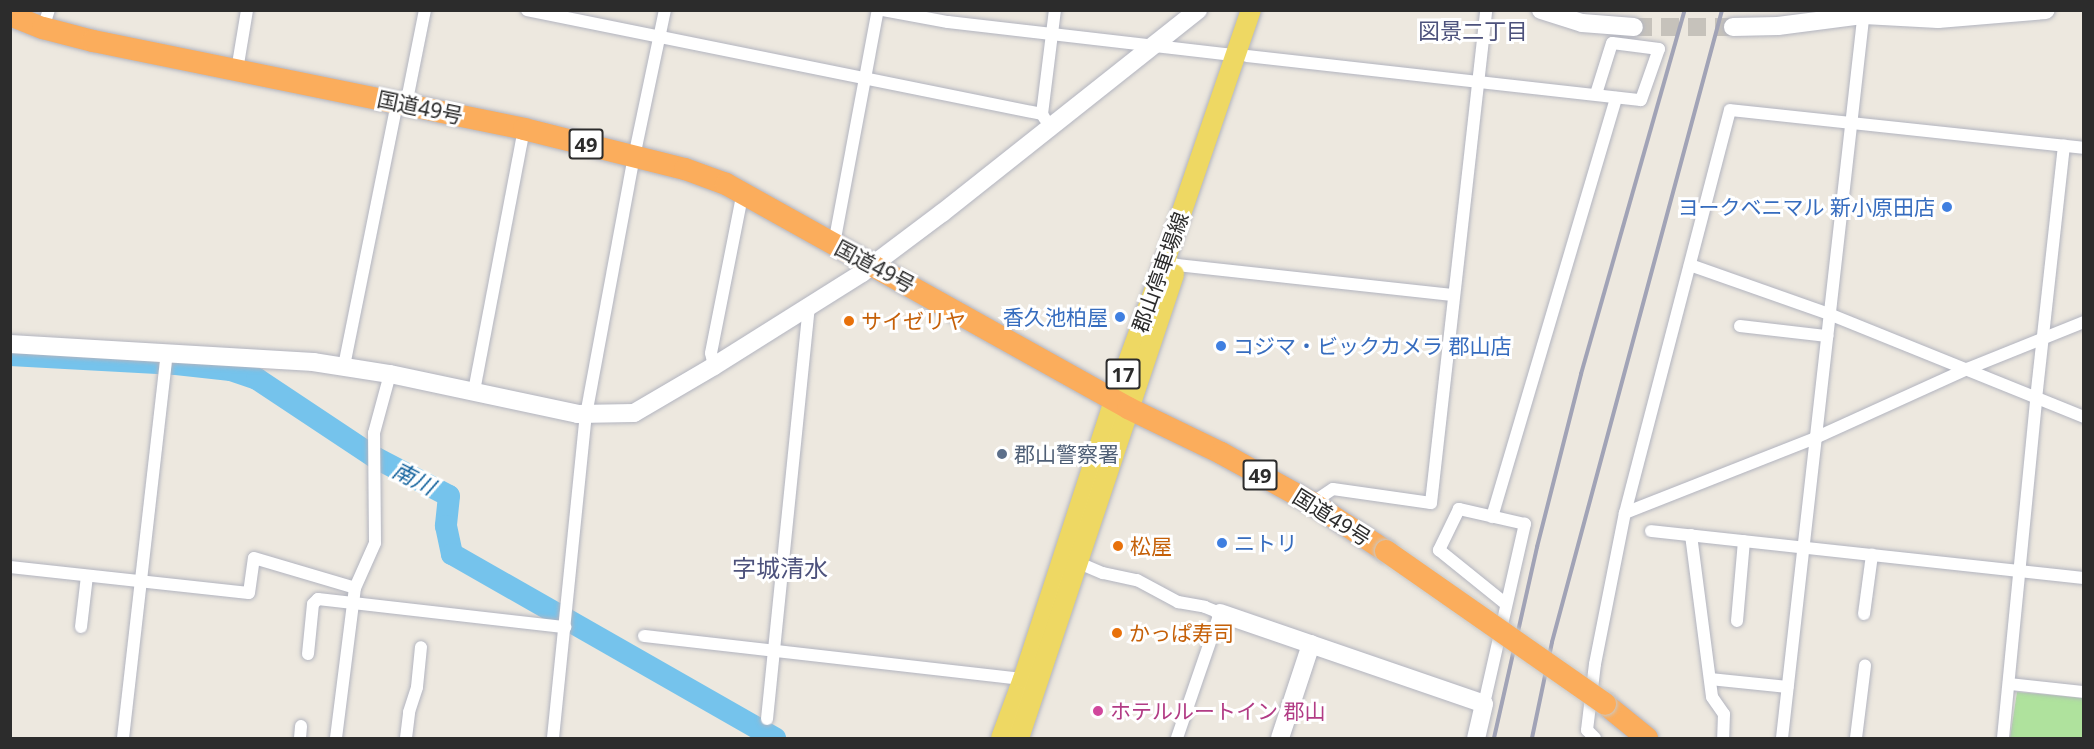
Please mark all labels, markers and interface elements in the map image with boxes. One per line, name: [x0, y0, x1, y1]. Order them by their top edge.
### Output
district label: 図景二丁目: [1418, 18, 1528, 44]
street label: 国道49号: [375, 86, 465, 128]
road number: 49: [568, 127, 604, 161]
place label: ヨークベニマル 新小原田店: [1678, 194, 1935, 220]
marker: ヨークベニマル 新小原田店: [1940, 200, 1954, 214]
street label: 郡山停車場線: [1127, 208, 1193, 336]
street label: 国道49号: [831, 234, 919, 298]
place label: 香久池柏屋: [1003, 304, 1108, 330]
place label: サイゼリヤ: [861, 308, 966, 334]
marker: 香久池柏屋: [1113, 310, 1127, 324]
marker: サイゼリヤ: [842, 314, 856, 328]
place label: コジマ・ビックカメラ 郡山店: [1233, 333, 1511, 359]
marker: コジマ・ビックカメラ 郡山店: [1214, 339, 1228, 353]
road number: 17: [1105, 357, 1141, 391]
place label: 郡山警察署: [1014, 441, 1119, 467]
marker: 郡山警察署: [995, 447, 1009, 461]
water label: 南川: [388, 456, 440, 500]
road number: 49: [1242, 458, 1278, 492]
street label: 国道49号: [1288, 483, 1376, 551]
place label: ニトリ: [1234, 530, 1297, 556]
place label: 松屋: [1130, 533, 1172, 559]
marker: ニトリ: [1215, 536, 1229, 550]
marker: 松屋: [1111, 539, 1125, 553]
district label: 字城清水: [732, 554, 828, 582]
place label: かっぱ寿司: [1129, 620, 1234, 646]
marker: かっぱ寿司: [1110, 626, 1124, 640]
place label: ホテルルートイン 郡山: [1110, 698, 1325, 724]
marker: ホテルルートイン 郡山: [1091, 704, 1105, 718]

